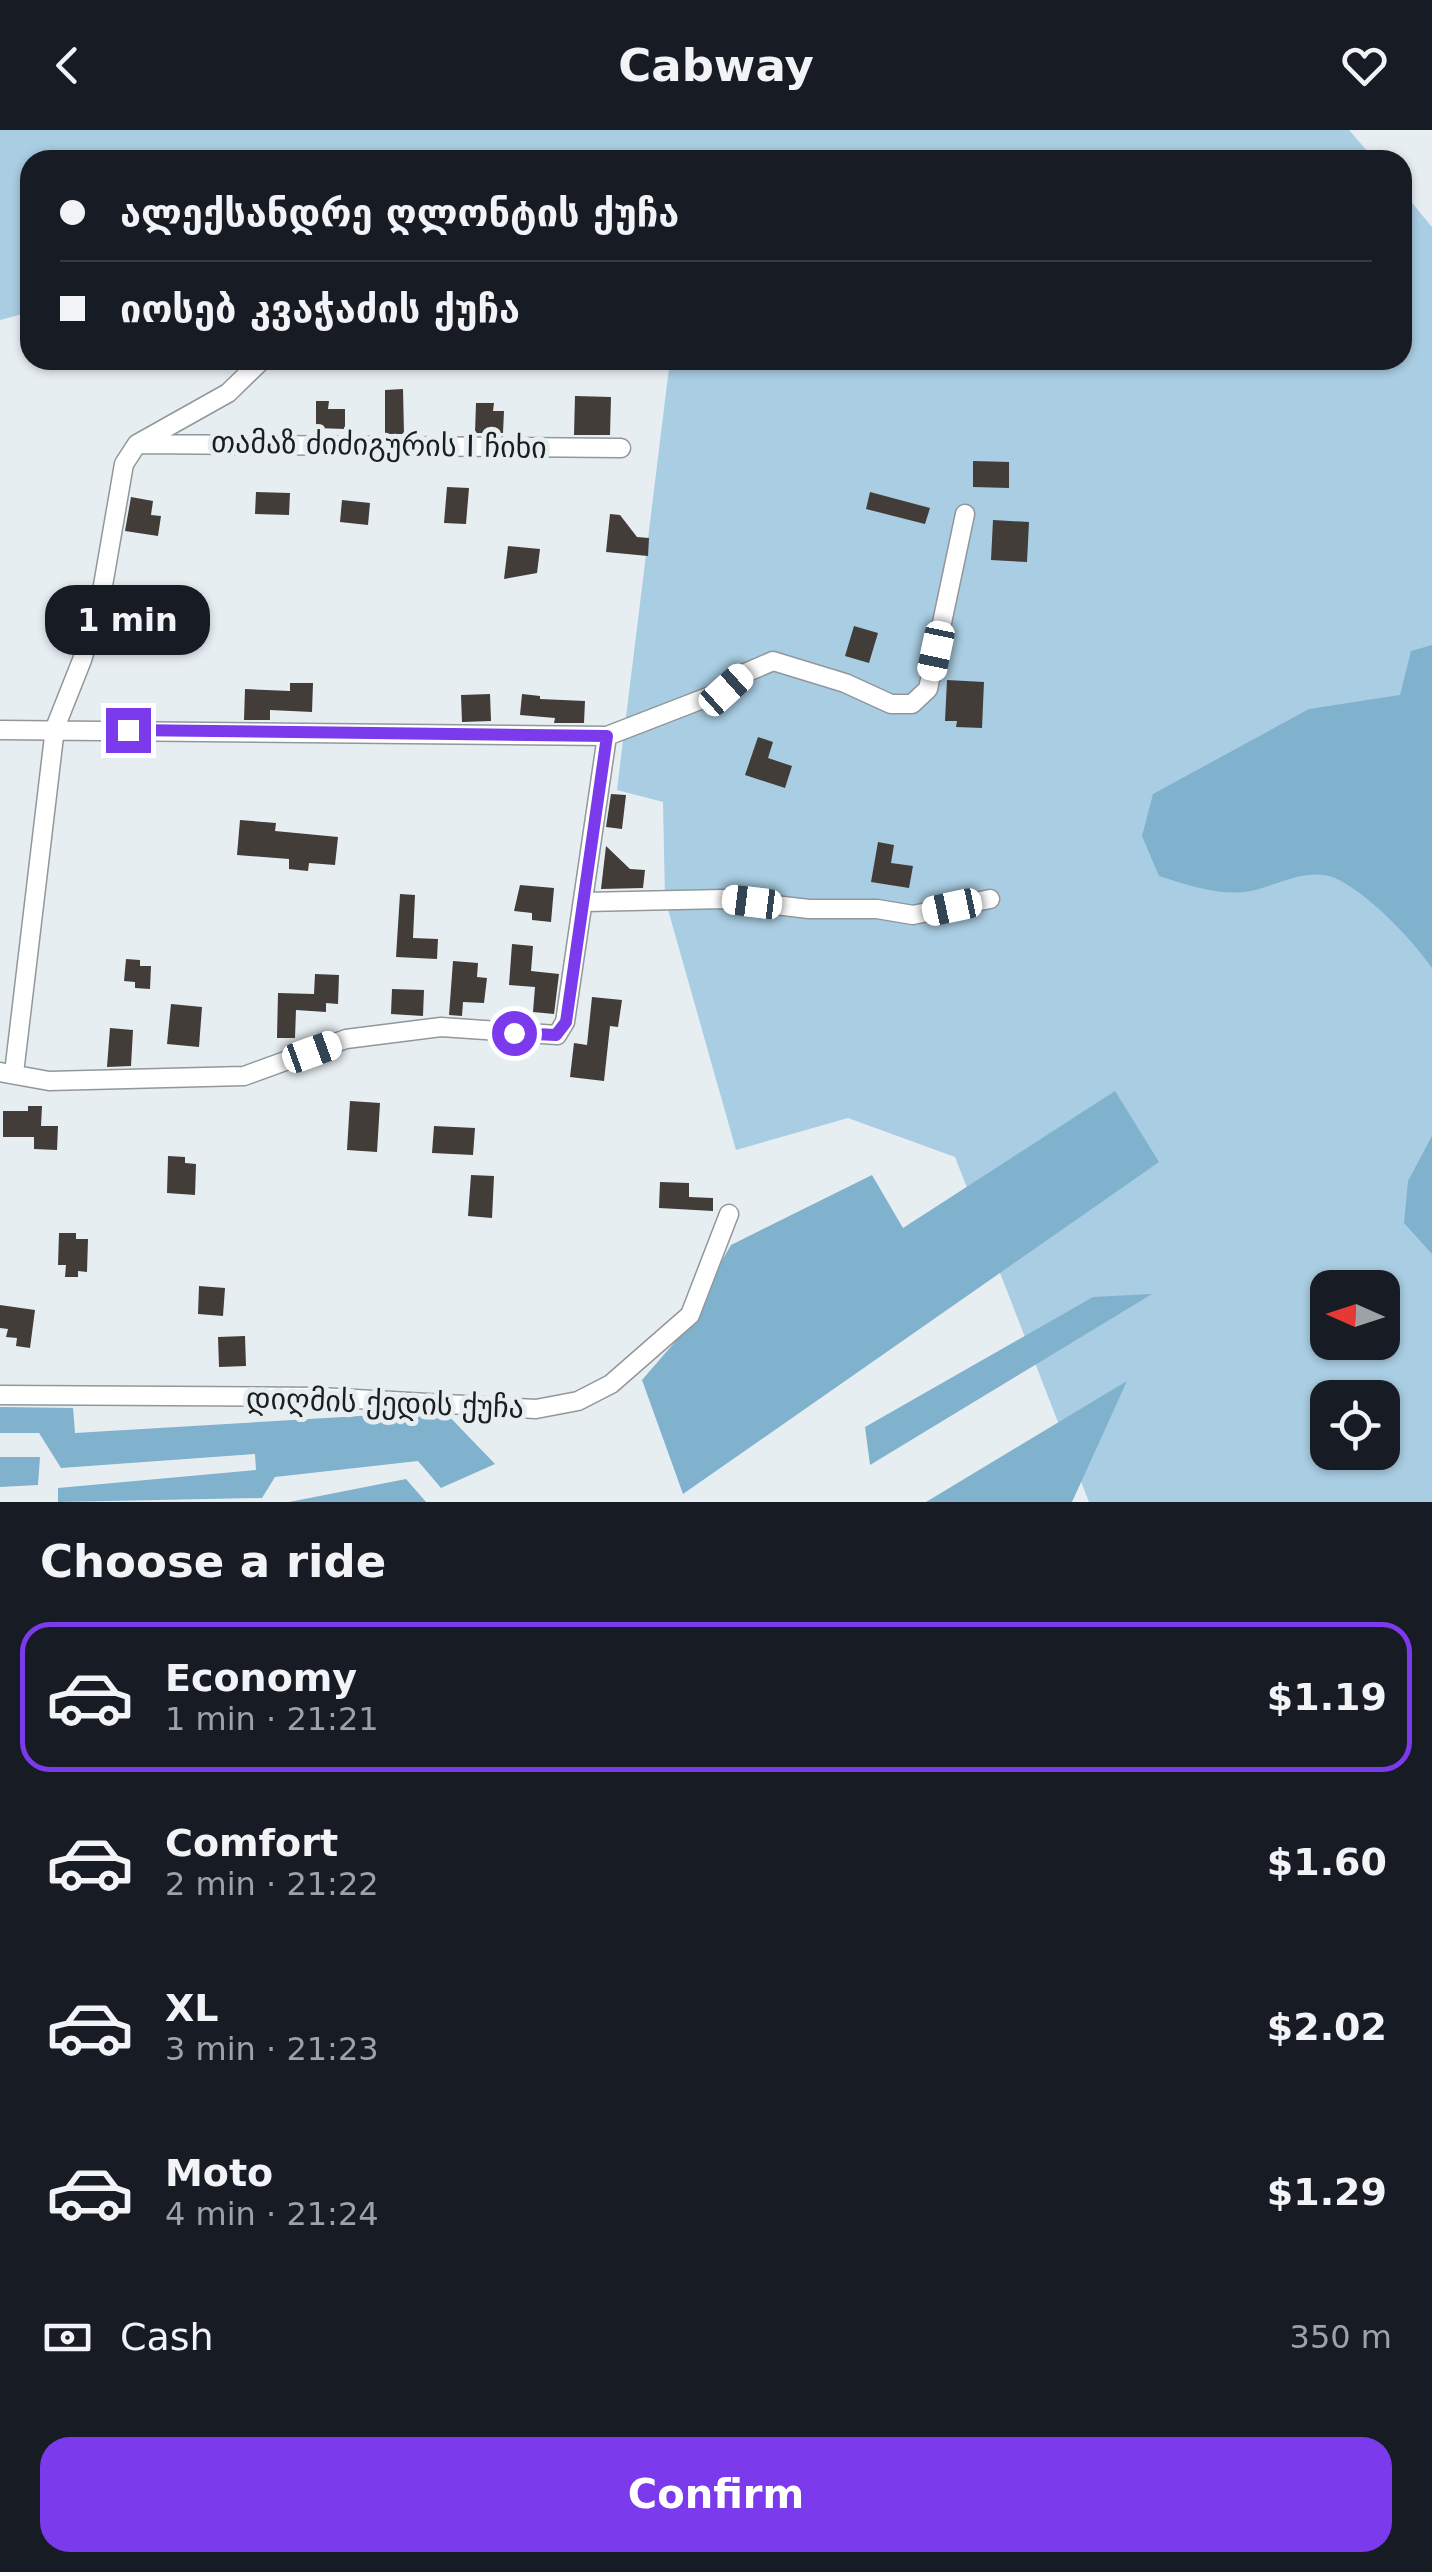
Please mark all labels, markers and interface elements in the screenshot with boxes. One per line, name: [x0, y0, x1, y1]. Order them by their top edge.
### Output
icon: back: [40, 38, 95, 93]
icon: heart: [1337, 38, 1392, 93]
text: Cabway: [618, 39, 814, 92]
text: ალექსანდრე ღლონტის ქუჩა: [120, 191, 679, 235]
text: იოსებ კვაჭაძის ქუჩა: [120, 287, 520, 331]
street label: თამაზ ძიძიგურის I ჩიხი: [211, 424, 547, 465]
callout: 1 min: [46, 585, 210, 655]
text: 1 min: [77, 601, 178, 639]
car: [915, 619, 957, 683]
car: [694, 659, 758, 721]
route end: [106, 708, 151, 753]
car: [720, 883, 784, 921]
car: [920, 886, 984, 928]
route start: [492, 1011, 537, 1056]
car: [279, 1028, 345, 1076]
north arrow: [1310, 1270, 1400, 1360]
map controls: [1310, 1270, 1400, 1470]
street label: დიღმის ქედის ქუჩა: [246, 1380, 525, 1425]
button: locate: [1310, 1380, 1400, 1470]
text: Choose a ride: [40, 1535, 386, 1588]
icon: car: [45, 1652, 135, 1742]
text: Economy: [165, 1656, 357, 1700]
text: $1.19: [1267, 1675, 1387, 1719]
text: 1 min · 21:21: [165, 1700, 379, 1738]
icon: car: [45, 1817, 135, 1907]
text: Comfort: [165, 1821, 338, 1865]
text: $1.60: [1267, 1840, 1387, 1884]
text: 2 min · 21:22: [165, 1865, 379, 1903]
icon: car: [45, 1982, 135, 2072]
text: XL: [165, 1986, 219, 2030]
text: $2.02: [1267, 2005, 1387, 2049]
text: 3 min · 21:23: [165, 2030, 379, 2068]
icon: car: [45, 2147, 135, 2237]
text: Moto: [165, 2151, 273, 2195]
text: $1.29: [1267, 2170, 1387, 2214]
text: 4 min · 21:24: [165, 2195, 379, 2233]
icon: cash: [40, 2310, 95, 2365]
text: Cash: [120, 2315, 214, 2359]
text: 350 m: [1290, 2318, 1392, 2356]
button: Confirm: [40, 2437, 1392, 2552]

